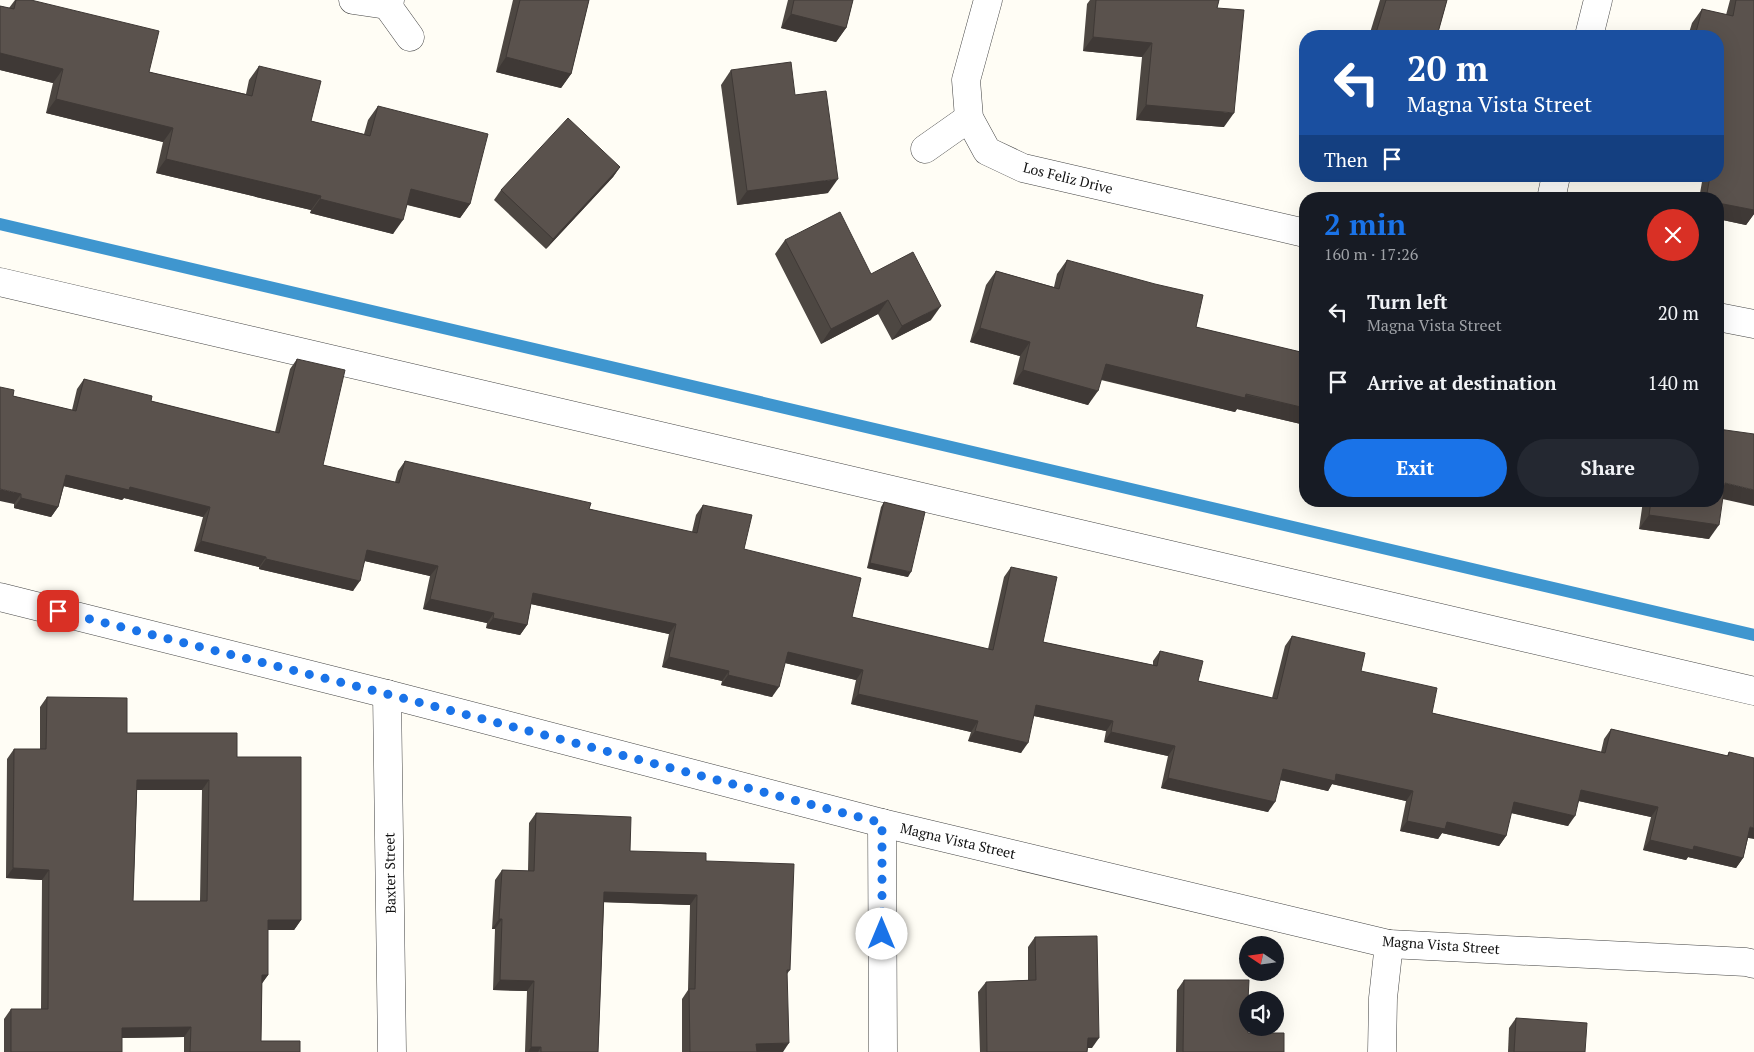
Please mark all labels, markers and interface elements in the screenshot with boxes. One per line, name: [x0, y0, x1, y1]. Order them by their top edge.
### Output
text: 20 m: [1407, 45, 1488, 91]
icon: left: [1324, 50, 1389, 115]
text: Magna Vista Street: [1407, 89, 1592, 118]
icon: arrive: [1378, 145, 1406, 173]
text: Then: [1324, 147, 1368, 172]
street label: Los Feliz Drive: [1021, 157, 1115, 198]
text: 2 min: [1324, 204, 1406, 244]
button: close: [1647, 209, 1699, 261]
text: 160 m · 17:26: [1324, 243, 1418, 265]
text: Turn left: [1367, 289, 1448, 314]
icon: left: [1324, 298, 1352, 326]
text: 20 m: [1658, 300, 1699, 325]
text: Magna Vista Street: [1367, 314, 1502, 336]
icon: arrive: [1324, 368, 1352, 396]
text: Arrive at destination: [1367, 370, 1556, 395]
text: 140 m: [1648, 370, 1699, 395]
button: Exit: [1324, 439, 1507, 497]
button: Share: [1517, 439, 1699, 497]
pin: [37, 590, 79, 632]
icon: arrive: [44, 597, 72, 625]
street label: Magna Vista Street: [899, 818, 1018, 863]
street label: Baxter Street: [379, 831, 400, 914]
position arrow: [855, 907, 907, 959]
street label: Magna Vista Street: [1382, 931, 1501, 958]
north arrow: [1239, 936, 1284, 981]
map controls: [1239, 936, 1284, 1036]
button: sound: [1239, 991, 1284, 1036]

